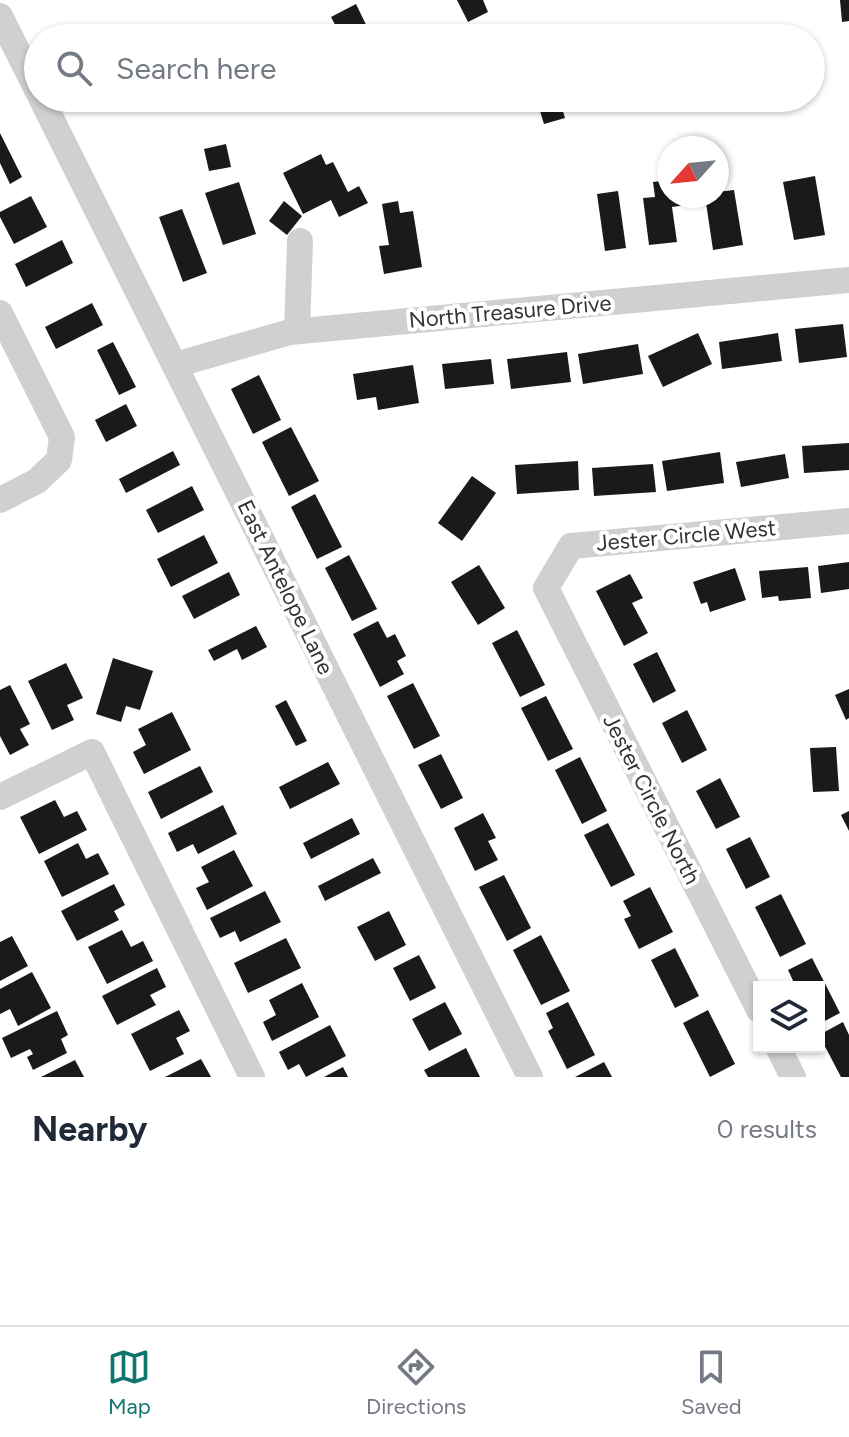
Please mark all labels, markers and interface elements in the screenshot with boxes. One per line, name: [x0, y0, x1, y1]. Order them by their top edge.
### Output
search box: [24, 24, 825, 112]
icon: search: [52, 46, 96, 90]
text: Search here: [116, 50, 276, 87]
north arrow: [657, 136, 729, 208]
street label: North Treasure Drive: [408, 289, 612, 334]
street label: East Antelope Lane: [232, 496, 339, 679]
street label: Jester Circle West: [595, 514, 777, 557]
street label: Jester Circle North: [597, 710, 706, 889]
map controls: [753, 981, 825, 1053]
button: layers: [753, 981, 825, 1053]
text: Nearby: [32, 1109, 147, 1150]
text: 0 results: [717, 1113, 817, 1145]
tab: Map: [107, 1345, 151, 1420]
tab: Directions: [366, 1345, 466, 1420]
tab: Saved: [681, 1345, 742, 1420]

